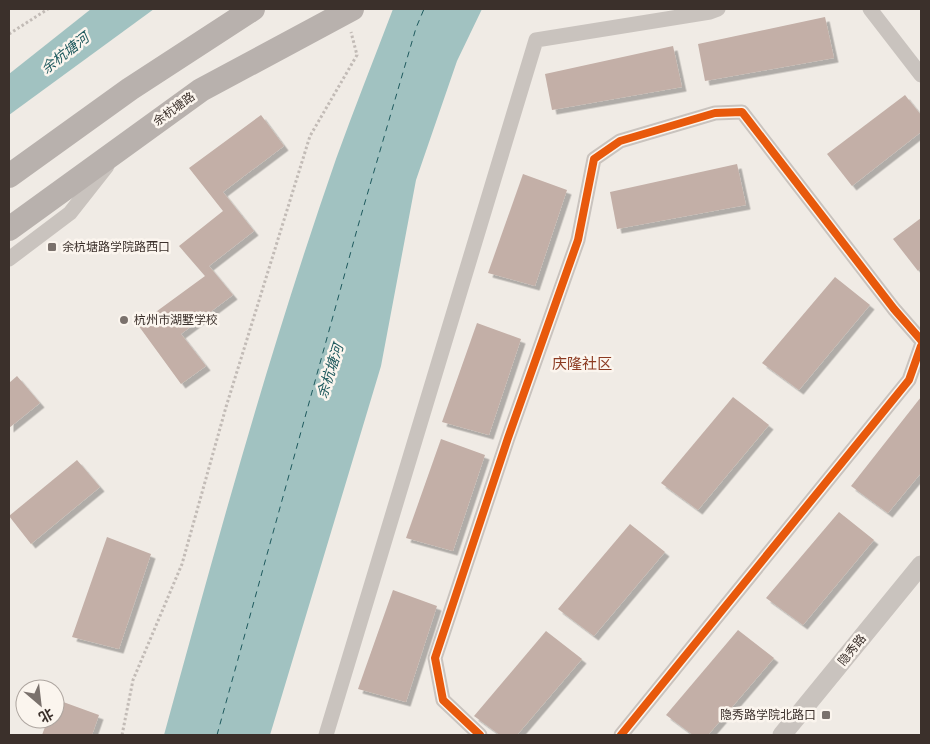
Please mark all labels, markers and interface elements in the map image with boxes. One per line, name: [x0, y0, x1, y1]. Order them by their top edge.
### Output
water label: 余杭塘河: [37, 27, 95, 77]
street label: 余杭塘路: [150, 88, 198, 130]
place label: 余杭塘路学院路西口: [62, 239, 170, 255]
marker: 余杭塘路学院路西口: [46, 241, 58, 253]
place label: 杭州市湖墅学校: [134, 312, 218, 328]
marker: 杭州市湖墅学校: [118, 314, 130, 326]
water label: 余杭塘河: [313, 339, 348, 400]
district label: 庆隆社区: [552, 353, 612, 374]
street label: 隐秀路: [834, 631, 870, 669]
north arrow: [15, 679, 65, 729]
text: 北: [36, 704, 57, 727]
place label: 隐秀路学院北路口: [720, 707, 816, 723]
marker: 隐秀路学院北路口: [820, 709, 832, 721]

